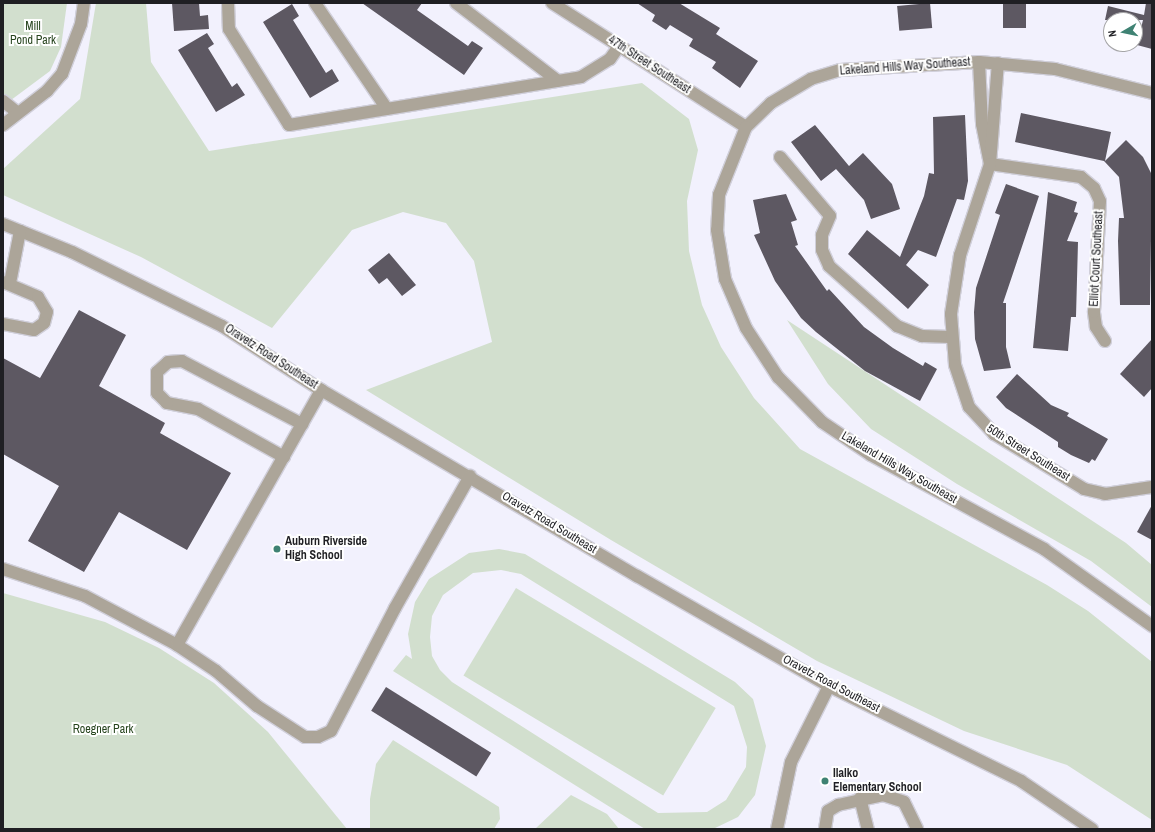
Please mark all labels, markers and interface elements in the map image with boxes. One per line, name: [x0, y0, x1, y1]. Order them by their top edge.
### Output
north arrow: [1103, 12, 1143, 52]
park label: Mill Pond Park: [10, 20, 56, 48]
text: N: [1105, 29, 1120, 38]
street label: 47th Street Southeast: [605, 33, 693, 97]
street label: Lakeland Hills Way Southeast: [839, 55, 971, 79]
street label: Elliot Court Southeast: [1087, 211, 1107, 307]
street label: Oravetz Road Southeast: [222, 322, 320, 392]
street label: 50th Street Southeast: [984, 422, 1072, 484]
street label: Lakeland Hills Way Southeast: [839, 429, 959, 507]
street label: Oravetz Road Southeast: [499, 489, 599, 557]
place label: Auburn Riverside High School: [285, 535, 367, 563]
marker: Auburn Riverside High School: [272, 544, 282, 554]
street label: Oravetz Road Southeast: [780, 652, 882, 716]
park label: Roegner Park: [73, 723, 133, 737]
place label: Ilalko Elementary School: [833, 767, 922, 795]
marker: Ilalko Elementary School: [820, 776, 830, 786]

